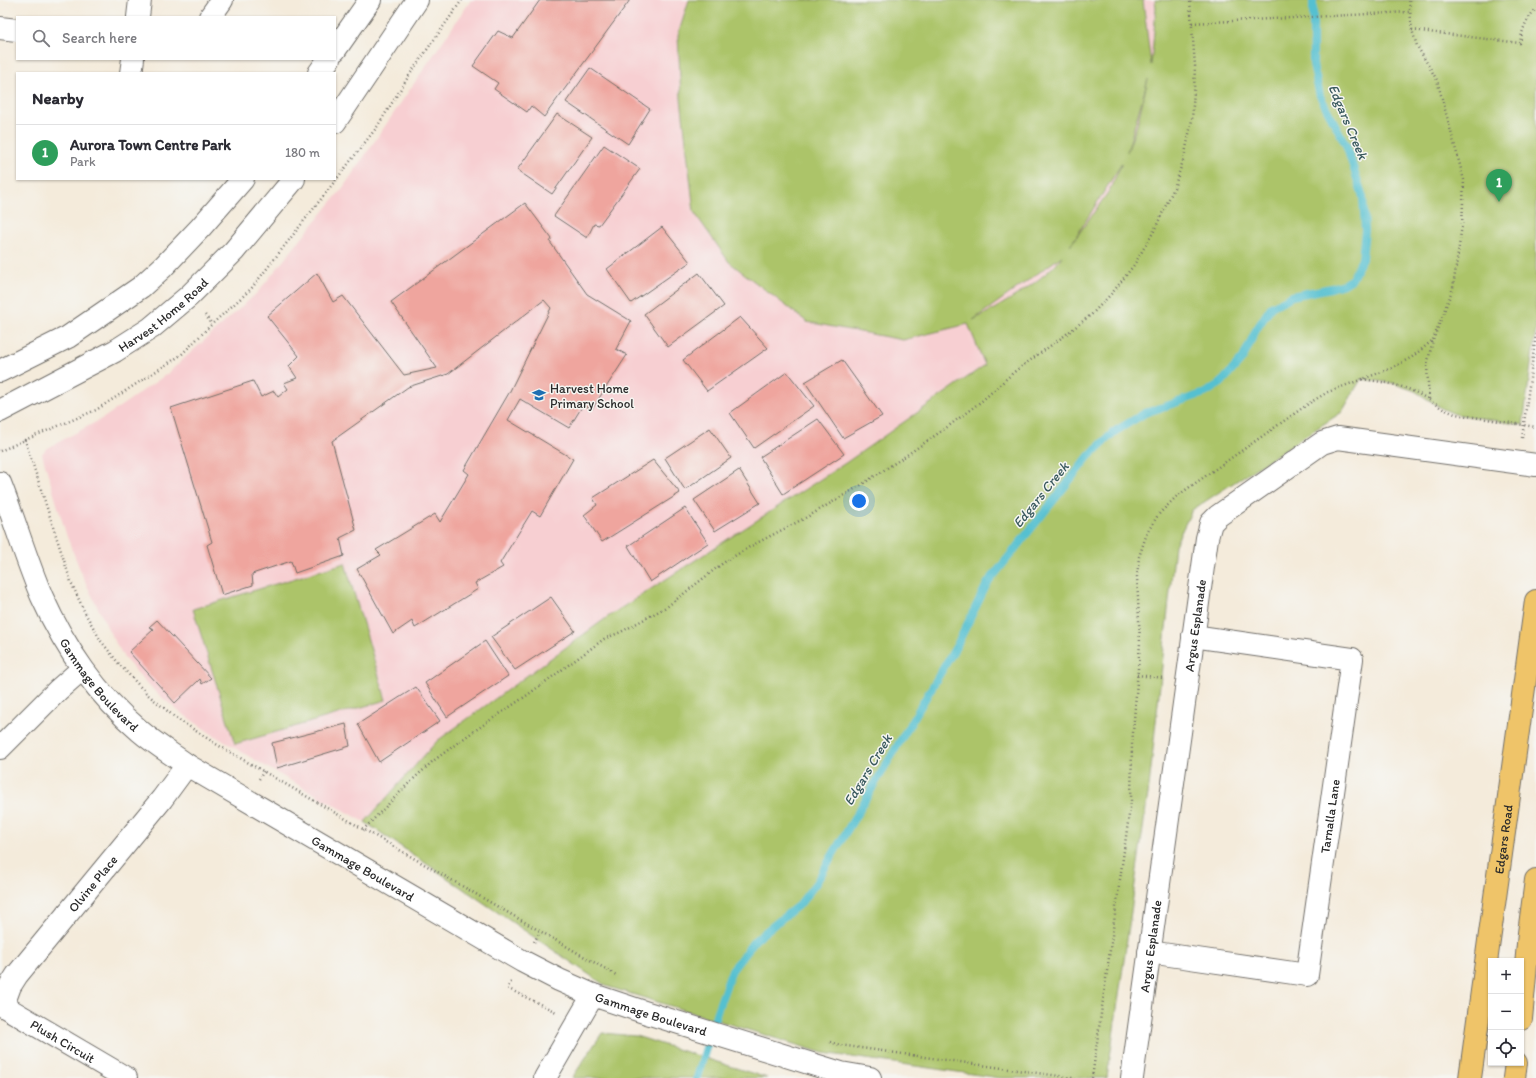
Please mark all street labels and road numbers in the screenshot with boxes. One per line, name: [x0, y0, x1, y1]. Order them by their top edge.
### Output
street label: Harvest Home Road: [115, 274, 211, 355]
street label: Argus Esplanade: [1181, 578, 1209, 672]
street label: Gammage Boulevard: [57, 635, 142, 734]
street label: Tarnalla Lane: [1317, 778, 1342, 854]
street label: Edgars Road: [1491, 804, 1515, 875]
street label: Gammage Boulevard: [309, 832, 417, 904]
street label: Olvine Place: [65, 852, 120, 915]
street label: Argus Esplanade: [1136, 899, 1164, 993]
street label: Gammage Boulevard: [593, 989, 709, 1039]
street label: Plush Circuit: [28, 1016, 98, 1066]

